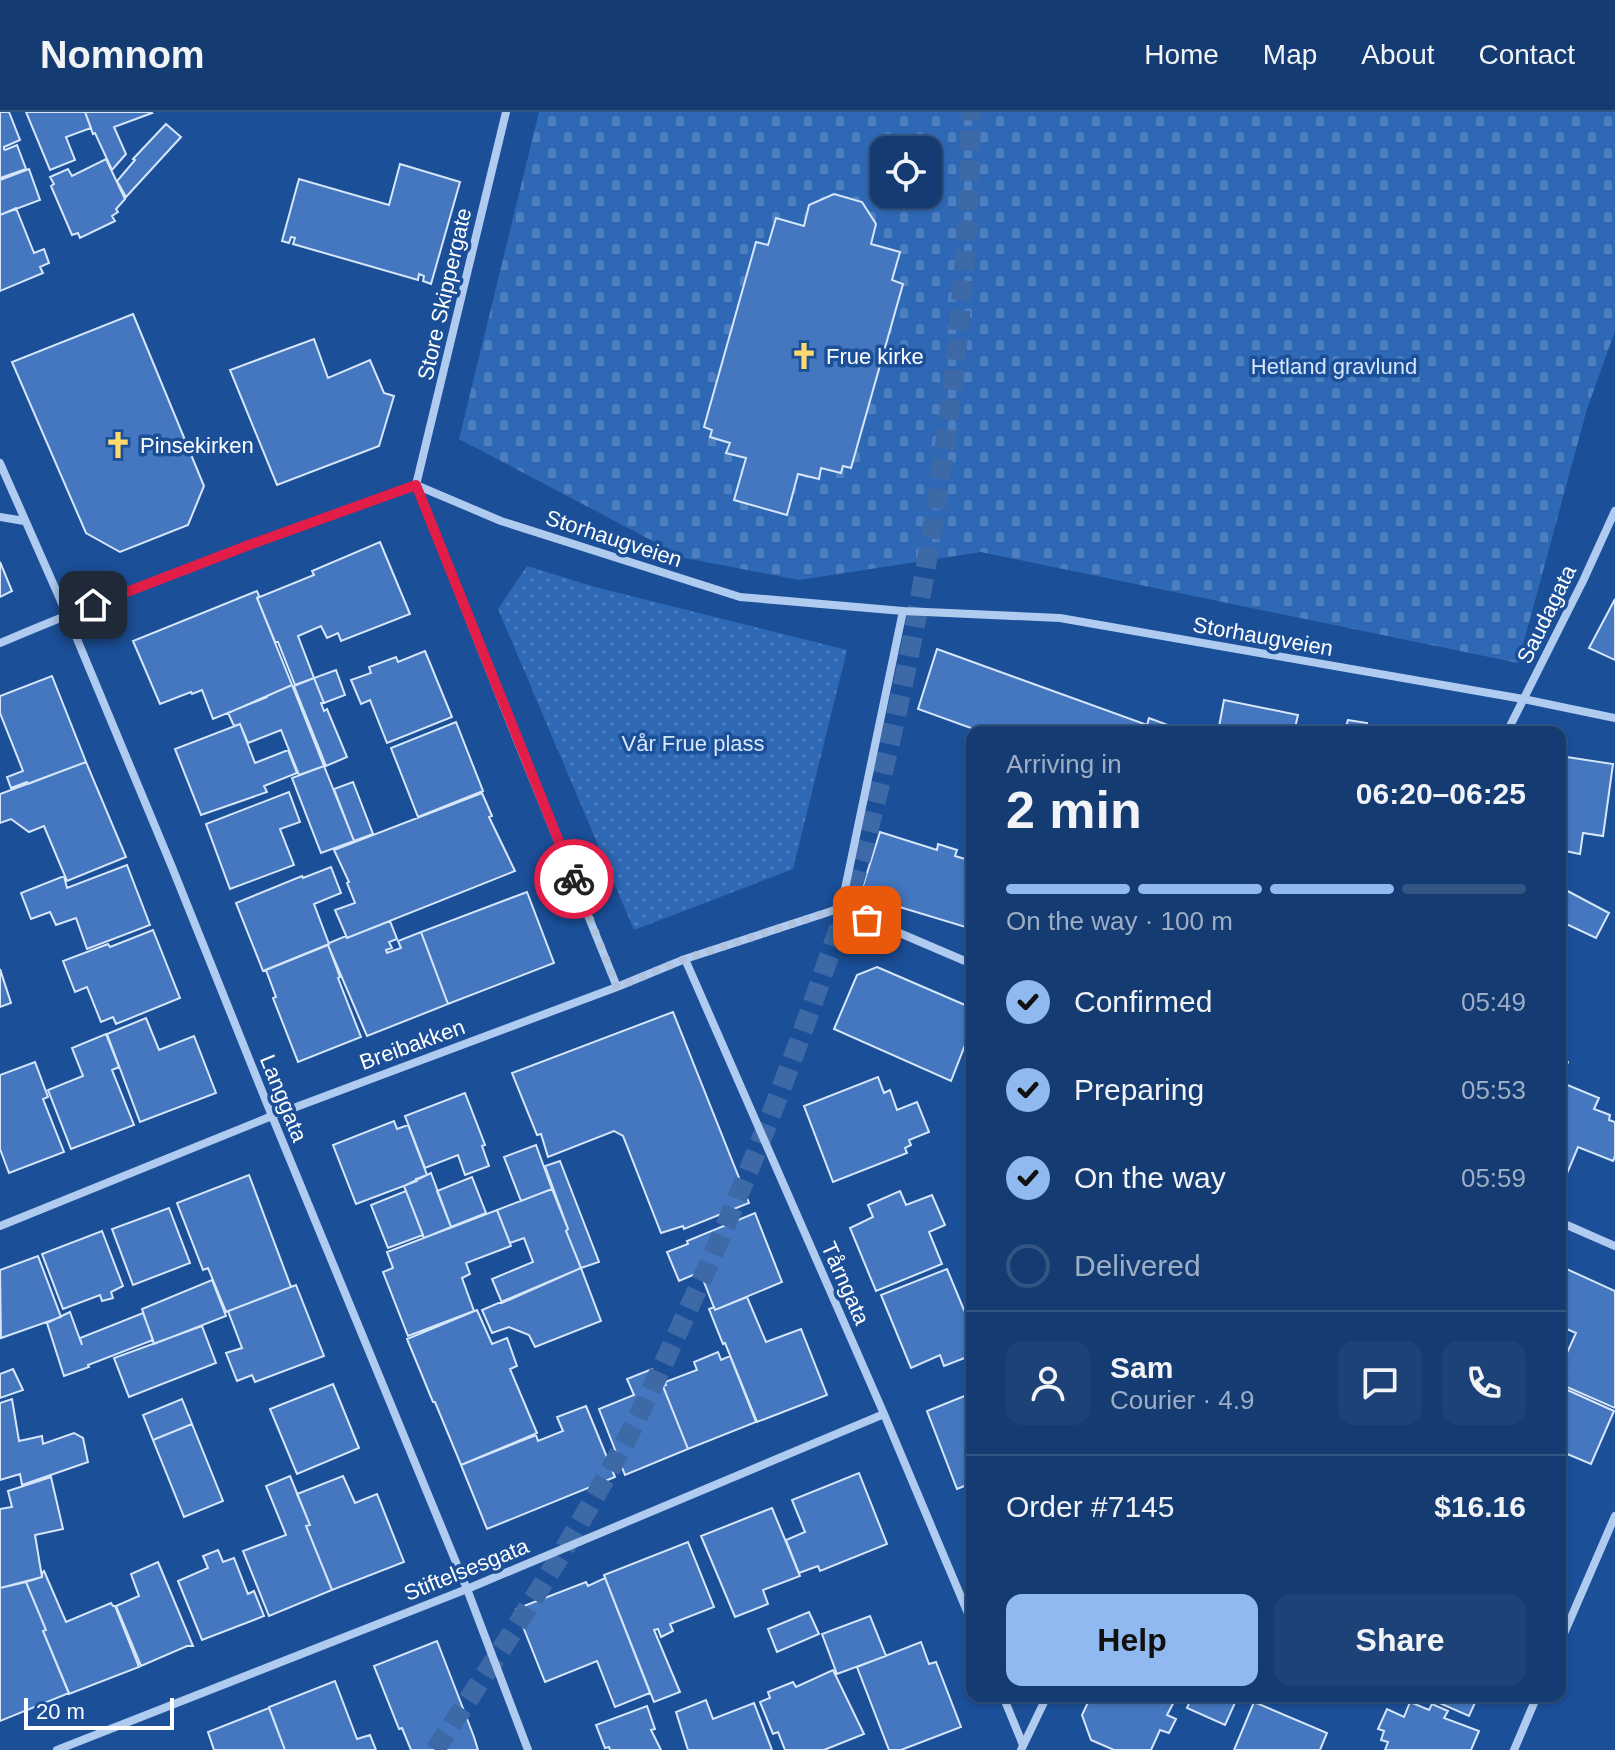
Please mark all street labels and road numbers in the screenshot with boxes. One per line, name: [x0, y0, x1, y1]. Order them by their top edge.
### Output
street label: Store Skippergate: [412, 206, 476, 383]
street label: Storhaugveien: [543, 505, 685, 572]
street label: Saudagata: [1512, 560, 1581, 668]
street label: Storhaugveien: [1191, 612, 1335, 661]
street label: Breibakken: [356, 1014, 468, 1075]
street label: Langgata: [255, 1051, 313, 1146]
street label: Tårngata: [816, 1238, 875, 1329]
street label: Stiftelsesgata: [400, 1533, 533, 1606]

